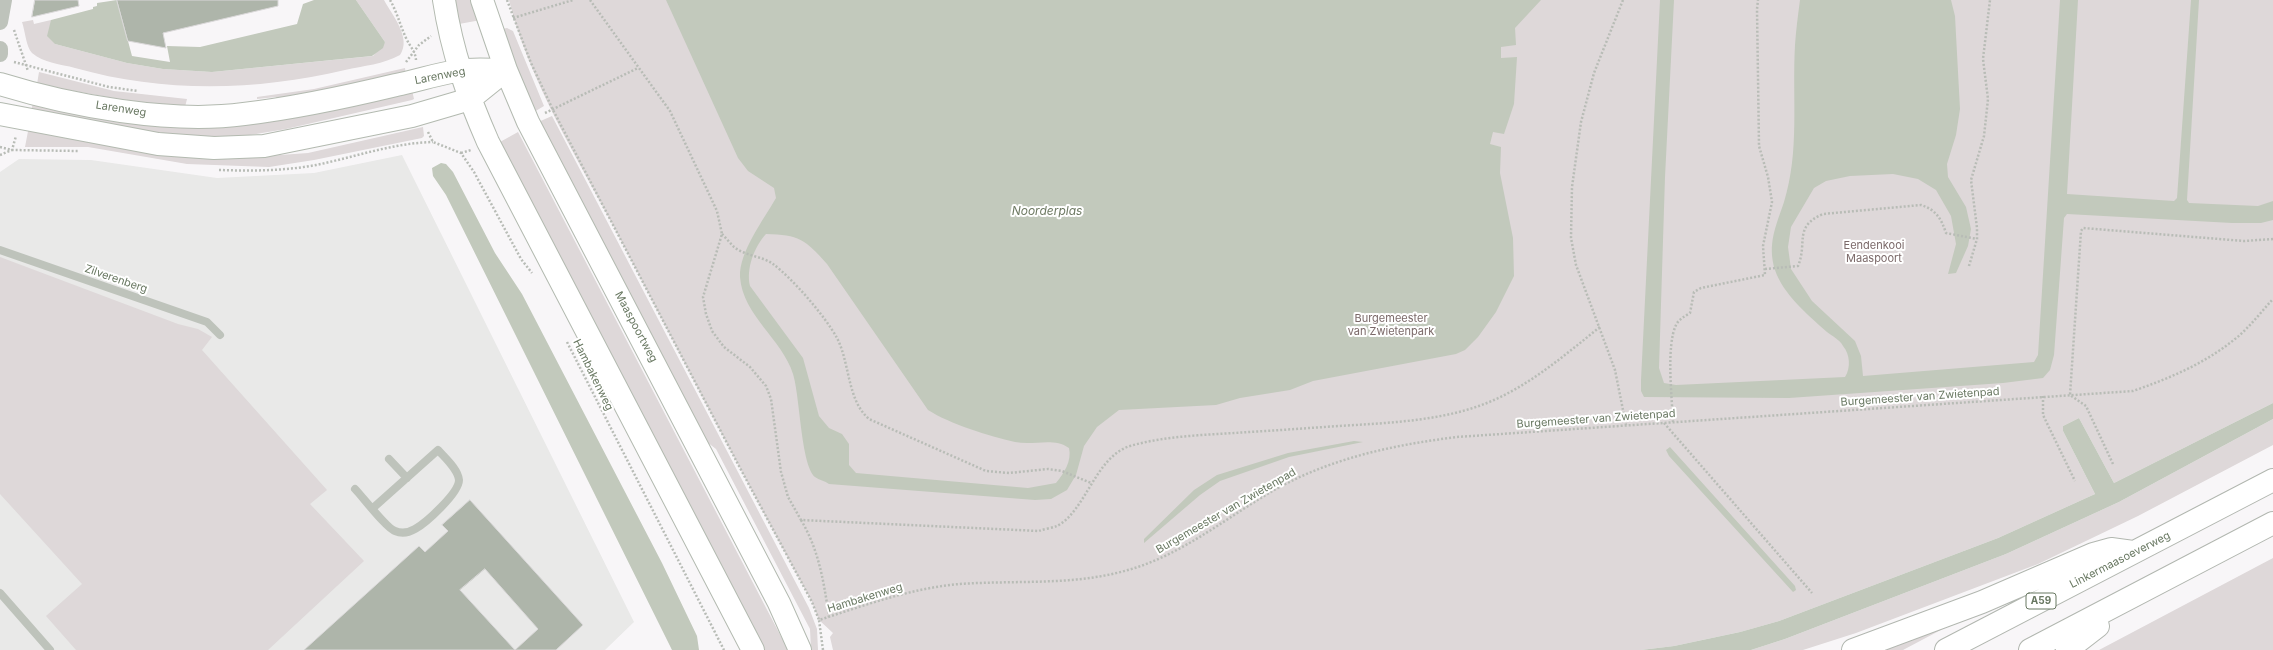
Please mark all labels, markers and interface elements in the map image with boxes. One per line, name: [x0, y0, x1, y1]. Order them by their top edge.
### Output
street label: Larenweg: [414, 65, 466, 87]
street label: Larenweg: [95, 98, 147, 120]
water label: Noorderplas: [1012, 204, 1082, 218]
park label: Eendenkooi Maaspoort: [1844, 239, 1904, 265]
street label: Zilverenberg: [83, 262, 149, 296]
street label: Maaspoortweg: [612, 289, 660, 365]
park label: Burgemeester van Zwietenpark: [1348, 312, 1434, 338]
street label: Hambakenweg: [570, 337, 616, 413]
street label: Burgemeester van Zwietenpad: [1840, 385, 2000, 409]
street label: Burgemeester van Zwietenpad: [1516, 407, 1676, 431]
street label: Burgemeester van Zwietenpad: [1154, 465, 1298, 557]
street label: Linkermaasoeverweg: [2068, 529, 2172, 591]
street label: Hambakenweg: [826, 580, 904, 616]
road number: A59: [2026, 593, 2056, 609]

